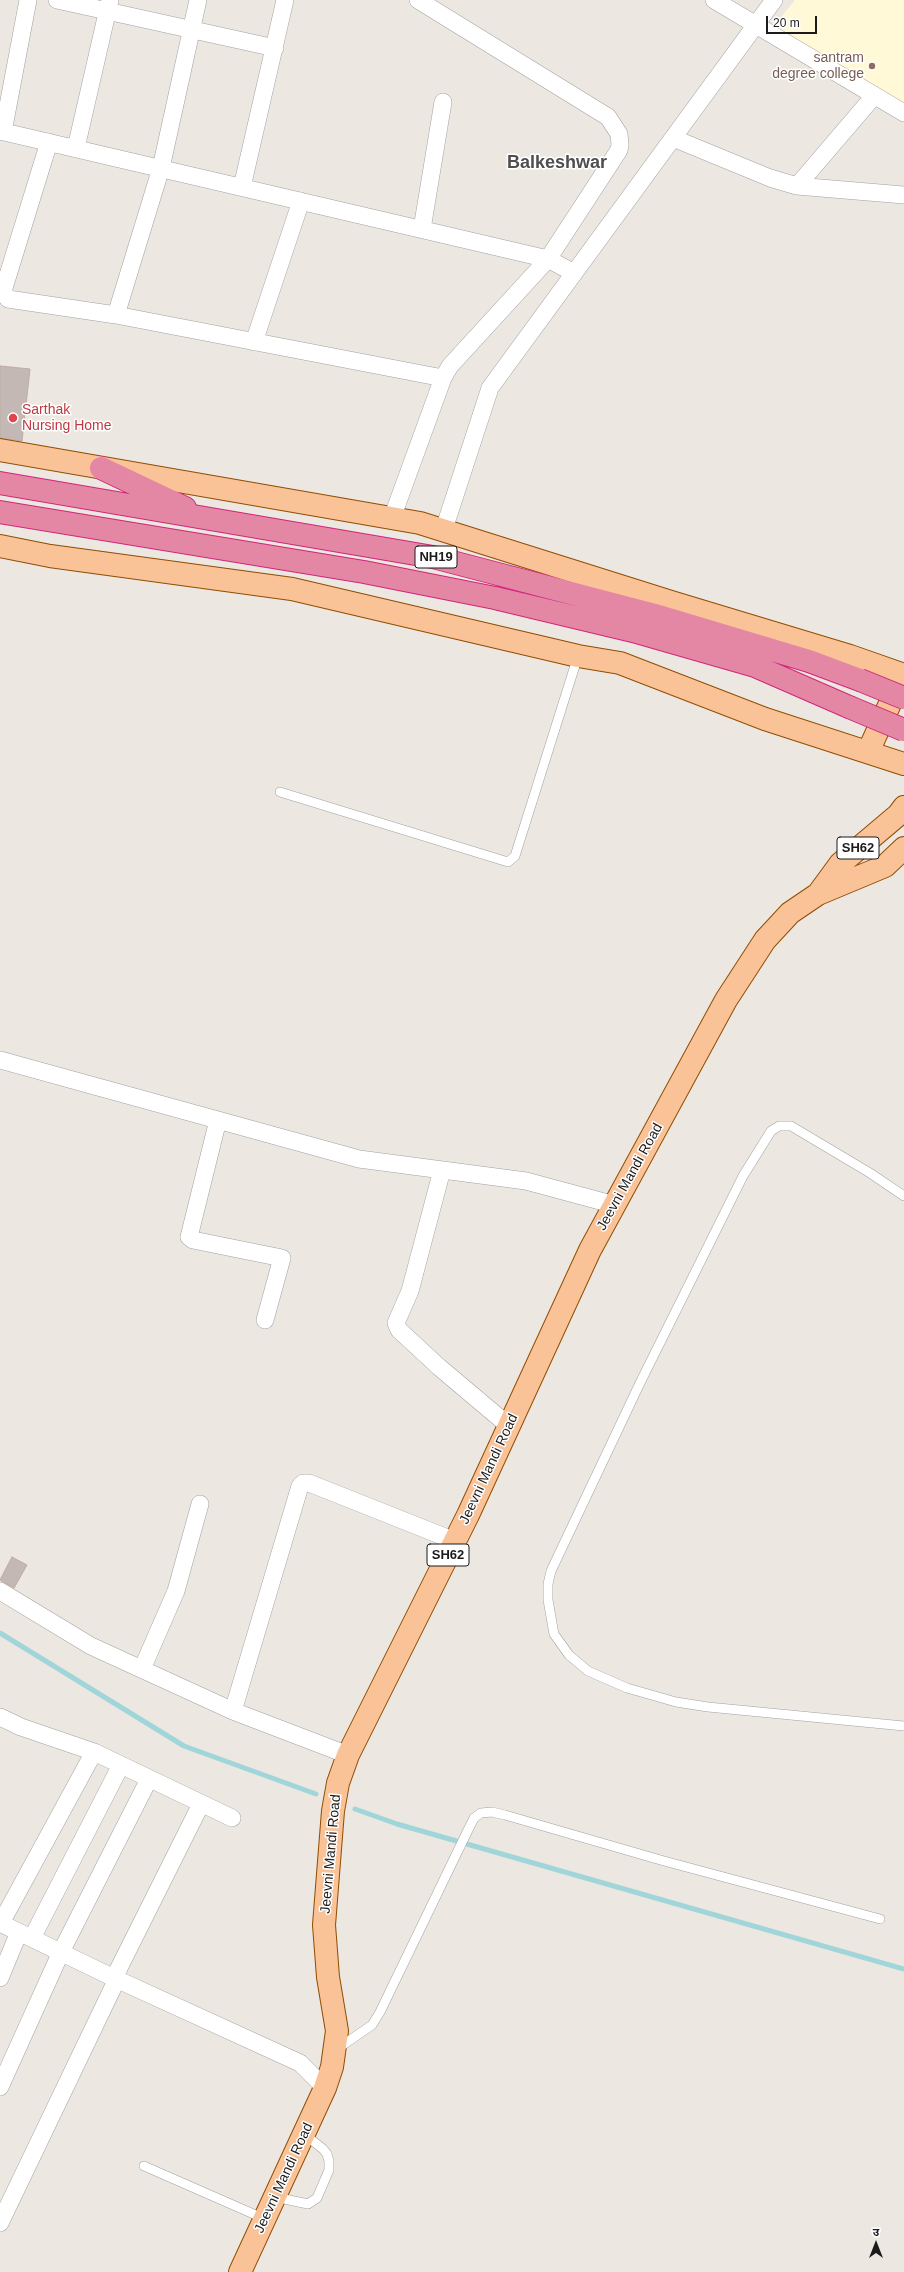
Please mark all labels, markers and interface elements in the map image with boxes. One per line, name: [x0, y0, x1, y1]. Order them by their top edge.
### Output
scale bar: [768, 8, 819, 34]
text: 20 m: [773, 16, 800, 30]
place label: santram degree college: [772, 50, 864, 82]
marker: santram degree college: [867, 61, 877, 71]
district label: Balkeshwar: [507, 152, 607, 174]
place label: Sarthak Nursing Home: [22, 402, 111, 434]
marker: Sarthak Nursing Home: [7, 412, 19, 424]
road number: NH19: [415, 546, 457, 568]
road number: SH62: [837, 837, 879, 859]
street label: Jeevni Mandi Road: [594, 1121, 666, 1233]
street label: Jeevni Mandi Road: [456, 1411, 522, 1527]
road number: SH62: [427, 1544, 469, 1566]
street label: Jeevni Mandi Road: [317, 1794, 345, 1914]
street label: Jeevni Mandi Road: [251, 2120, 317, 2236]
north arrow: [856, 2224, 896, 2264]
text: उ: [873, 2226, 879, 2238]

